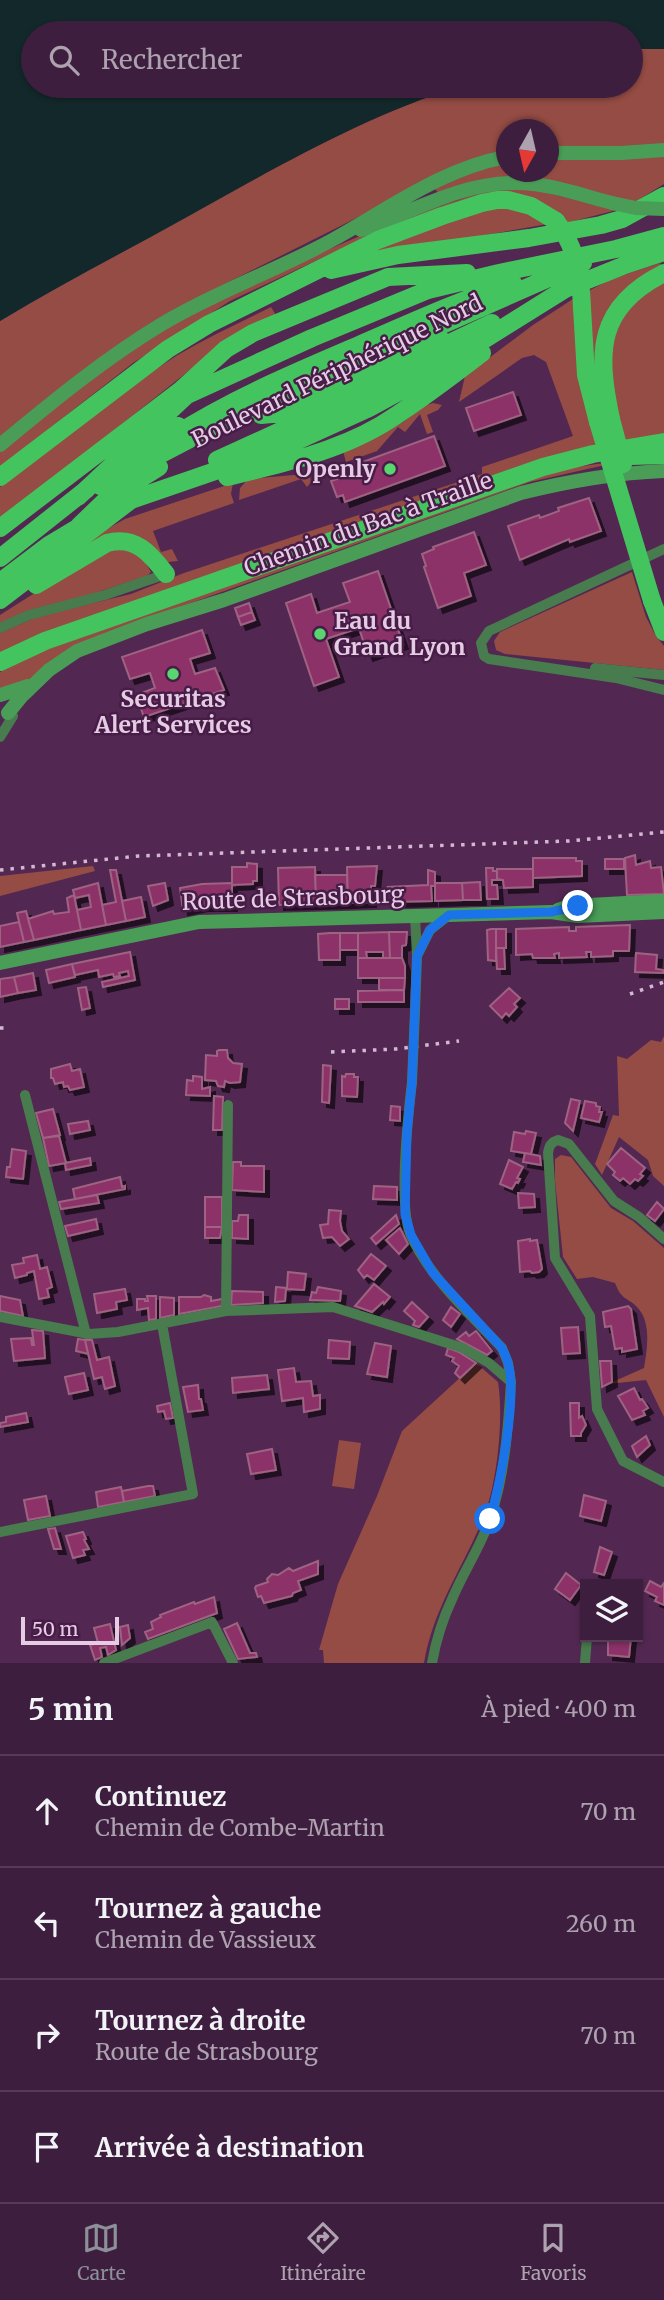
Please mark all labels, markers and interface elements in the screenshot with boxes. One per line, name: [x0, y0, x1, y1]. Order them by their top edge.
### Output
search box: [21, 21, 643, 98]
icon: search: [45, 41, 83, 79]
text: Rechercher: [101, 43, 243, 76]
north arrow: [496, 119, 559, 182]
street label: Boulevard Périphérique Nord: [187, 287, 487, 454]
place label: Openly: [295, 454, 376, 483]
marker: Openly: [382, 461, 398, 477]
street label: Chemin du Bac à Traille: [240, 465, 496, 582]
place label: Eau du Grand Lyon: [334, 606, 466, 661]
marker: Eau du Grand Lyon: [312, 626, 328, 642]
marker: Securitas Alert Services: [165, 666, 181, 682]
place label: Securitas Alert Services: [93, 684, 252, 739]
street label: Route de Strasbourg: [181, 879, 405, 916]
route end: [562, 890, 593, 921]
route start: [474, 1503, 505, 1534]
map controls: [580, 1579, 643, 1642]
button: layers: [580, 1579, 643, 1642]
scale bar: [21, 1614, 119, 1646]
text: 50 m: [32, 1617, 78, 1641]
text: 5 min: [28, 1690, 113, 1728]
text: À pied · 400 m: [481, 1694, 636, 1723]
text: Continuez: [95, 1780, 226, 1813]
icon: ahead: [28, 1792, 66, 1830]
text: 70 m: [580, 1797, 636, 1826]
text: Chemin de Combe-Martin: [95, 1813, 385, 1842]
text: Tournez à gauche: [95, 1892, 321, 1925]
icon: left: [28, 1904, 66, 1942]
text: 260 m: [566, 1909, 636, 1938]
text: Chemin de Vassieux: [95, 1925, 316, 1954]
text: Tournez à droite: [95, 2004, 306, 2037]
icon: right: [28, 2016, 66, 2054]
text: 70 m: [580, 2021, 636, 2050]
text: Route de Strasbourg: [95, 2037, 318, 2066]
icon: arrive: [28, 2128, 66, 2166]
text: Arrivée à destination: [95, 2131, 364, 2164]
tab: Carte: [77, 2219, 126, 2285]
tab: Itinéraire: [280, 2219, 366, 2285]
tab: Favoris: [520, 2219, 587, 2285]

